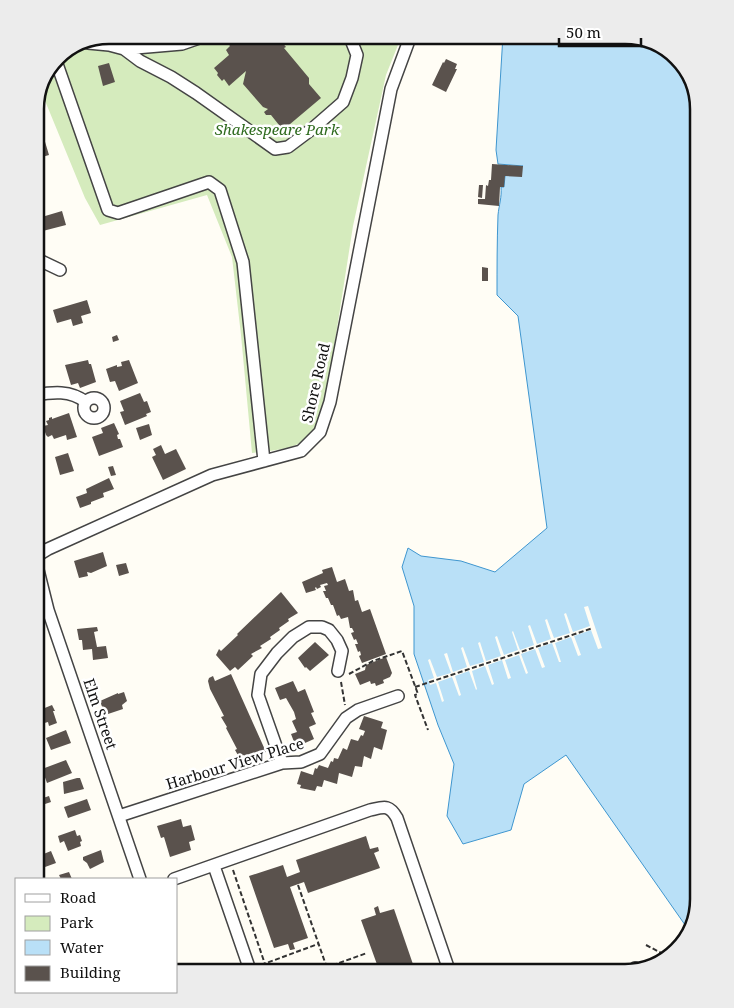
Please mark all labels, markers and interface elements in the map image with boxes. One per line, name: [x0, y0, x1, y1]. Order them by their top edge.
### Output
scale bar: [559, 15, 642, 47]
text: 50 m: [566, 22, 601, 42]
park label: Shakespeare Park: [215, 119, 340, 139]
street label: Shore Road: [296, 341, 334, 425]
street label: Elm Street: [79, 675, 122, 752]
street label: Harbour View Place: [163, 733, 306, 794]
legend: [15, 878, 178, 993]
text: Road: [60, 887, 96, 907]
text: Park: [60, 912, 94, 932]
text: Water: [60, 937, 103, 957]
text: Building: [60, 962, 121, 982]

